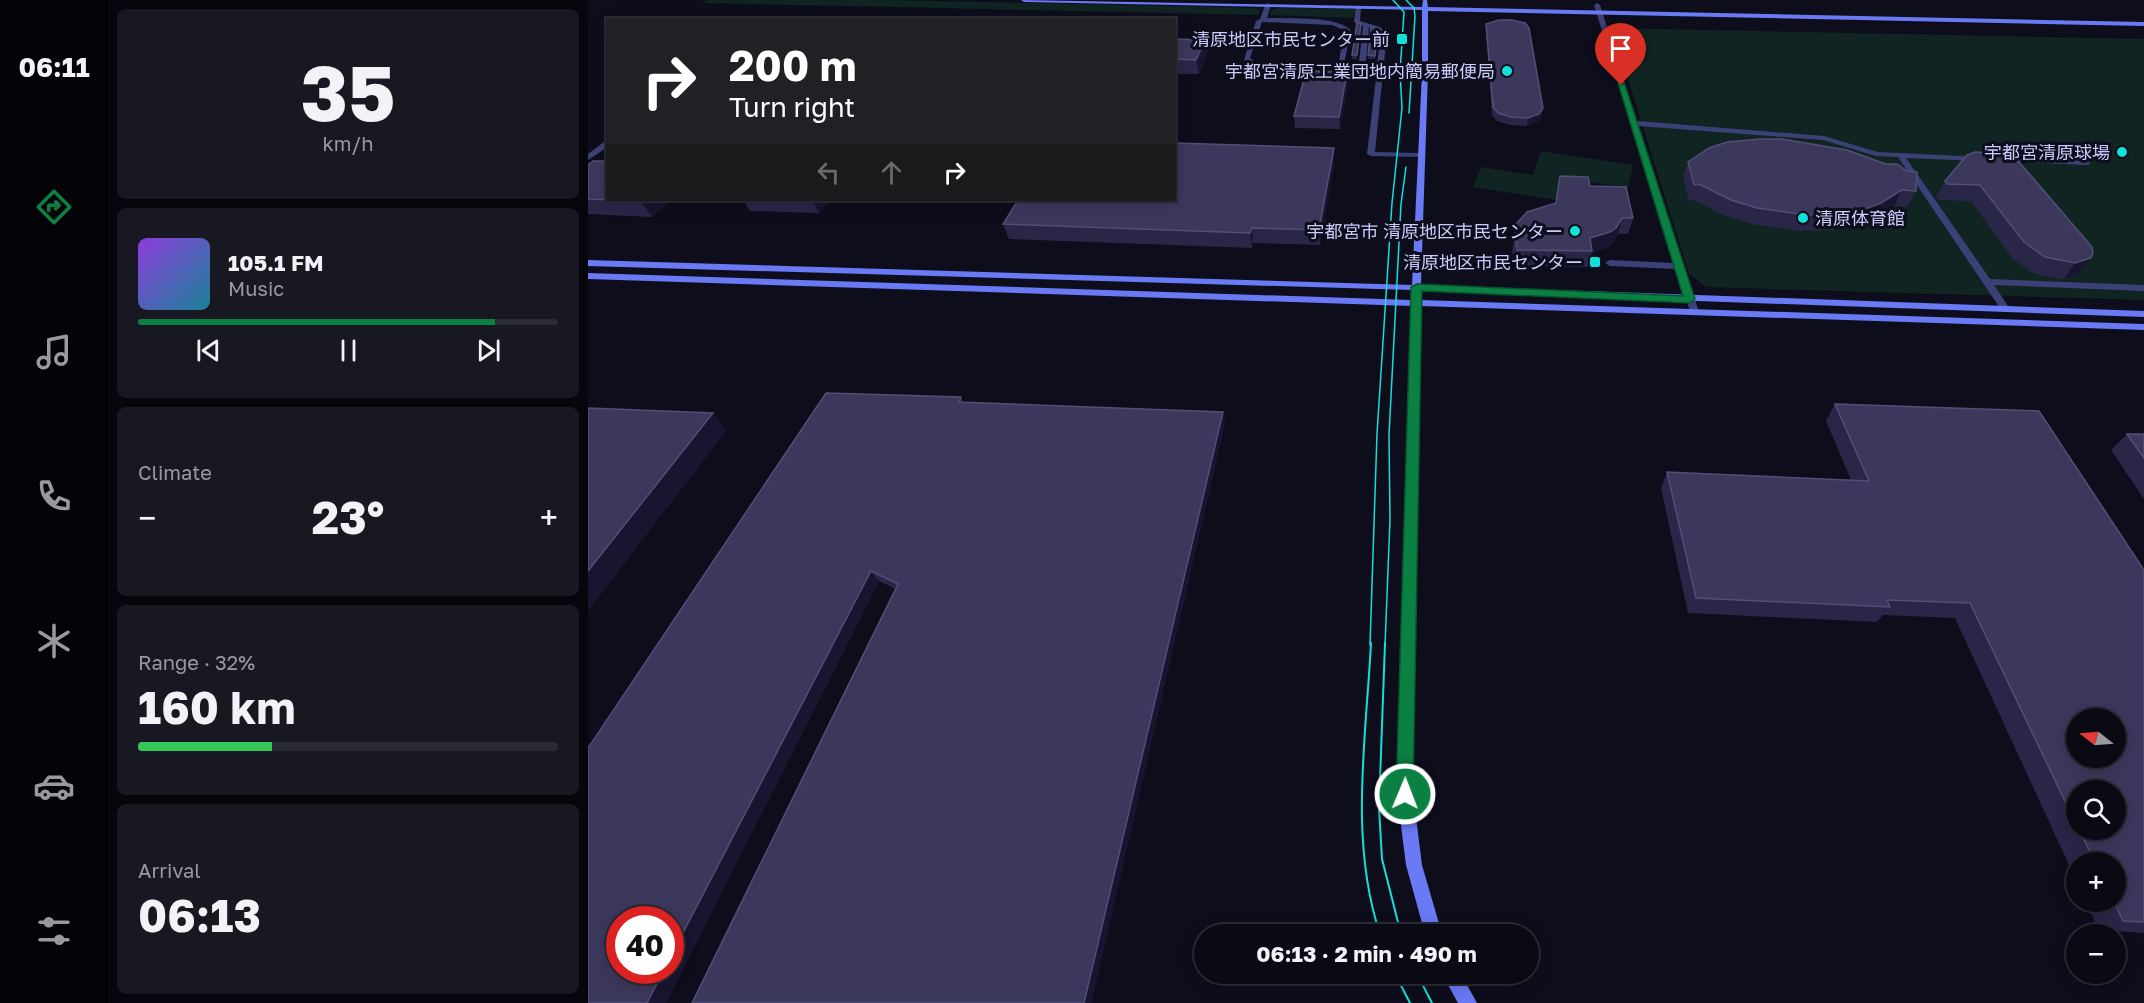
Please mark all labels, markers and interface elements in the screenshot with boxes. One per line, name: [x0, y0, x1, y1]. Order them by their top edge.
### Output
pin: [1595, 23, 1646, 85]
place label: 清原地区市民センター前: [1192, 28, 1390, 50]
marker: 清原地区市民センター前: [1395, 32, 1409, 46]
icon: arrive: [1604, 32, 1637, 65]
text: 200 m: [729, 40, 856, 90]
icon: right: [630, 42, 708, 120]
text: 35: [300, 45, 396, 138]
text: 06:11: [18, 51, 90, 83]
place label: 宇都宮清原工業団地内簡易郵便局: [1225, 60, 1495, 82]
marker: 宇都宮清原工業団地内簡易郵便局: [1500, 64, 1514, 78]
text: Turn right: [729, 91, 855, 123]
text: km/h: [323, 131, 373, 155]
place label: 宇都宮清原球場: [1984, 141, 2110, 163]
marker: 宇都宮清原球場: [2115, 145, 2129, 159]
icon: left: [812, 156, 845, 189]
icon: ahead: [875, 156, 908, 189]
icon: right: [938, 156, 971, 189]
icon: directions: [33, 186, 75, 228]
place label: 清原体育館: [1815, 207, 1905, 229]
marker: 清原体育館: [1796, 211, 1810, 225]
place label: 宇都宮市 清原地区市民センター: [1307, 220, 1563, 242]
marker: 宇都宮市 清原地区市民センター: [1568, 224, 1582, 238]
text: 105.1 FM: [228, 249, 324, 276]
place label: 清原地区市民センター: [1403, 251, 1583, 273]
marker: 清原地区市民センター: [1588, 255, 1602, 269]
text: Music: [228, 276, 284, 300]
icon: music: [33, 331, 75, 373]
icon: previous: [192, 334, 225, 367]
icon: pause: [332, 334, 365, 367]
icon: next: [472, 334, 505, 367]
text: Climate: [138, 460, 212, 484]
icon: phone: [33, 475, 75, 517]
text: 23°: [312, 490, 384, 544]
text: −: [138, 498, 156, 537]
text: +: [540, 498, 558, 537]
icon: climate: [33, 620, 75, 662]
text: Range · 32%: [138, 650, 255, 674]
text: 160 km: [138, 680, 296, 734]
north arrow: [2066, 708, 2126, 768]
map controls: [2066, 708, 2126, 984]
position arrow: [1373, 762, 1437, 826]
icon: car: [33, 765, 75, 807]
button: search: [2066, 780, 2126, 840]
button: +: [2066, 852, 2126, 912]
text: Arrival: [138, 858, 201, 882]
text: 06:13: [138, 888, 261, 942]
speed limit sign: 40: [606, 906, 684, 984]
icon: filters: [33, 910, 75, 952]
button: −: [2066, 924, 2126, 984]
text: 06:13 · 2 min · 490 m: [1256, 940, 1477, 967]

